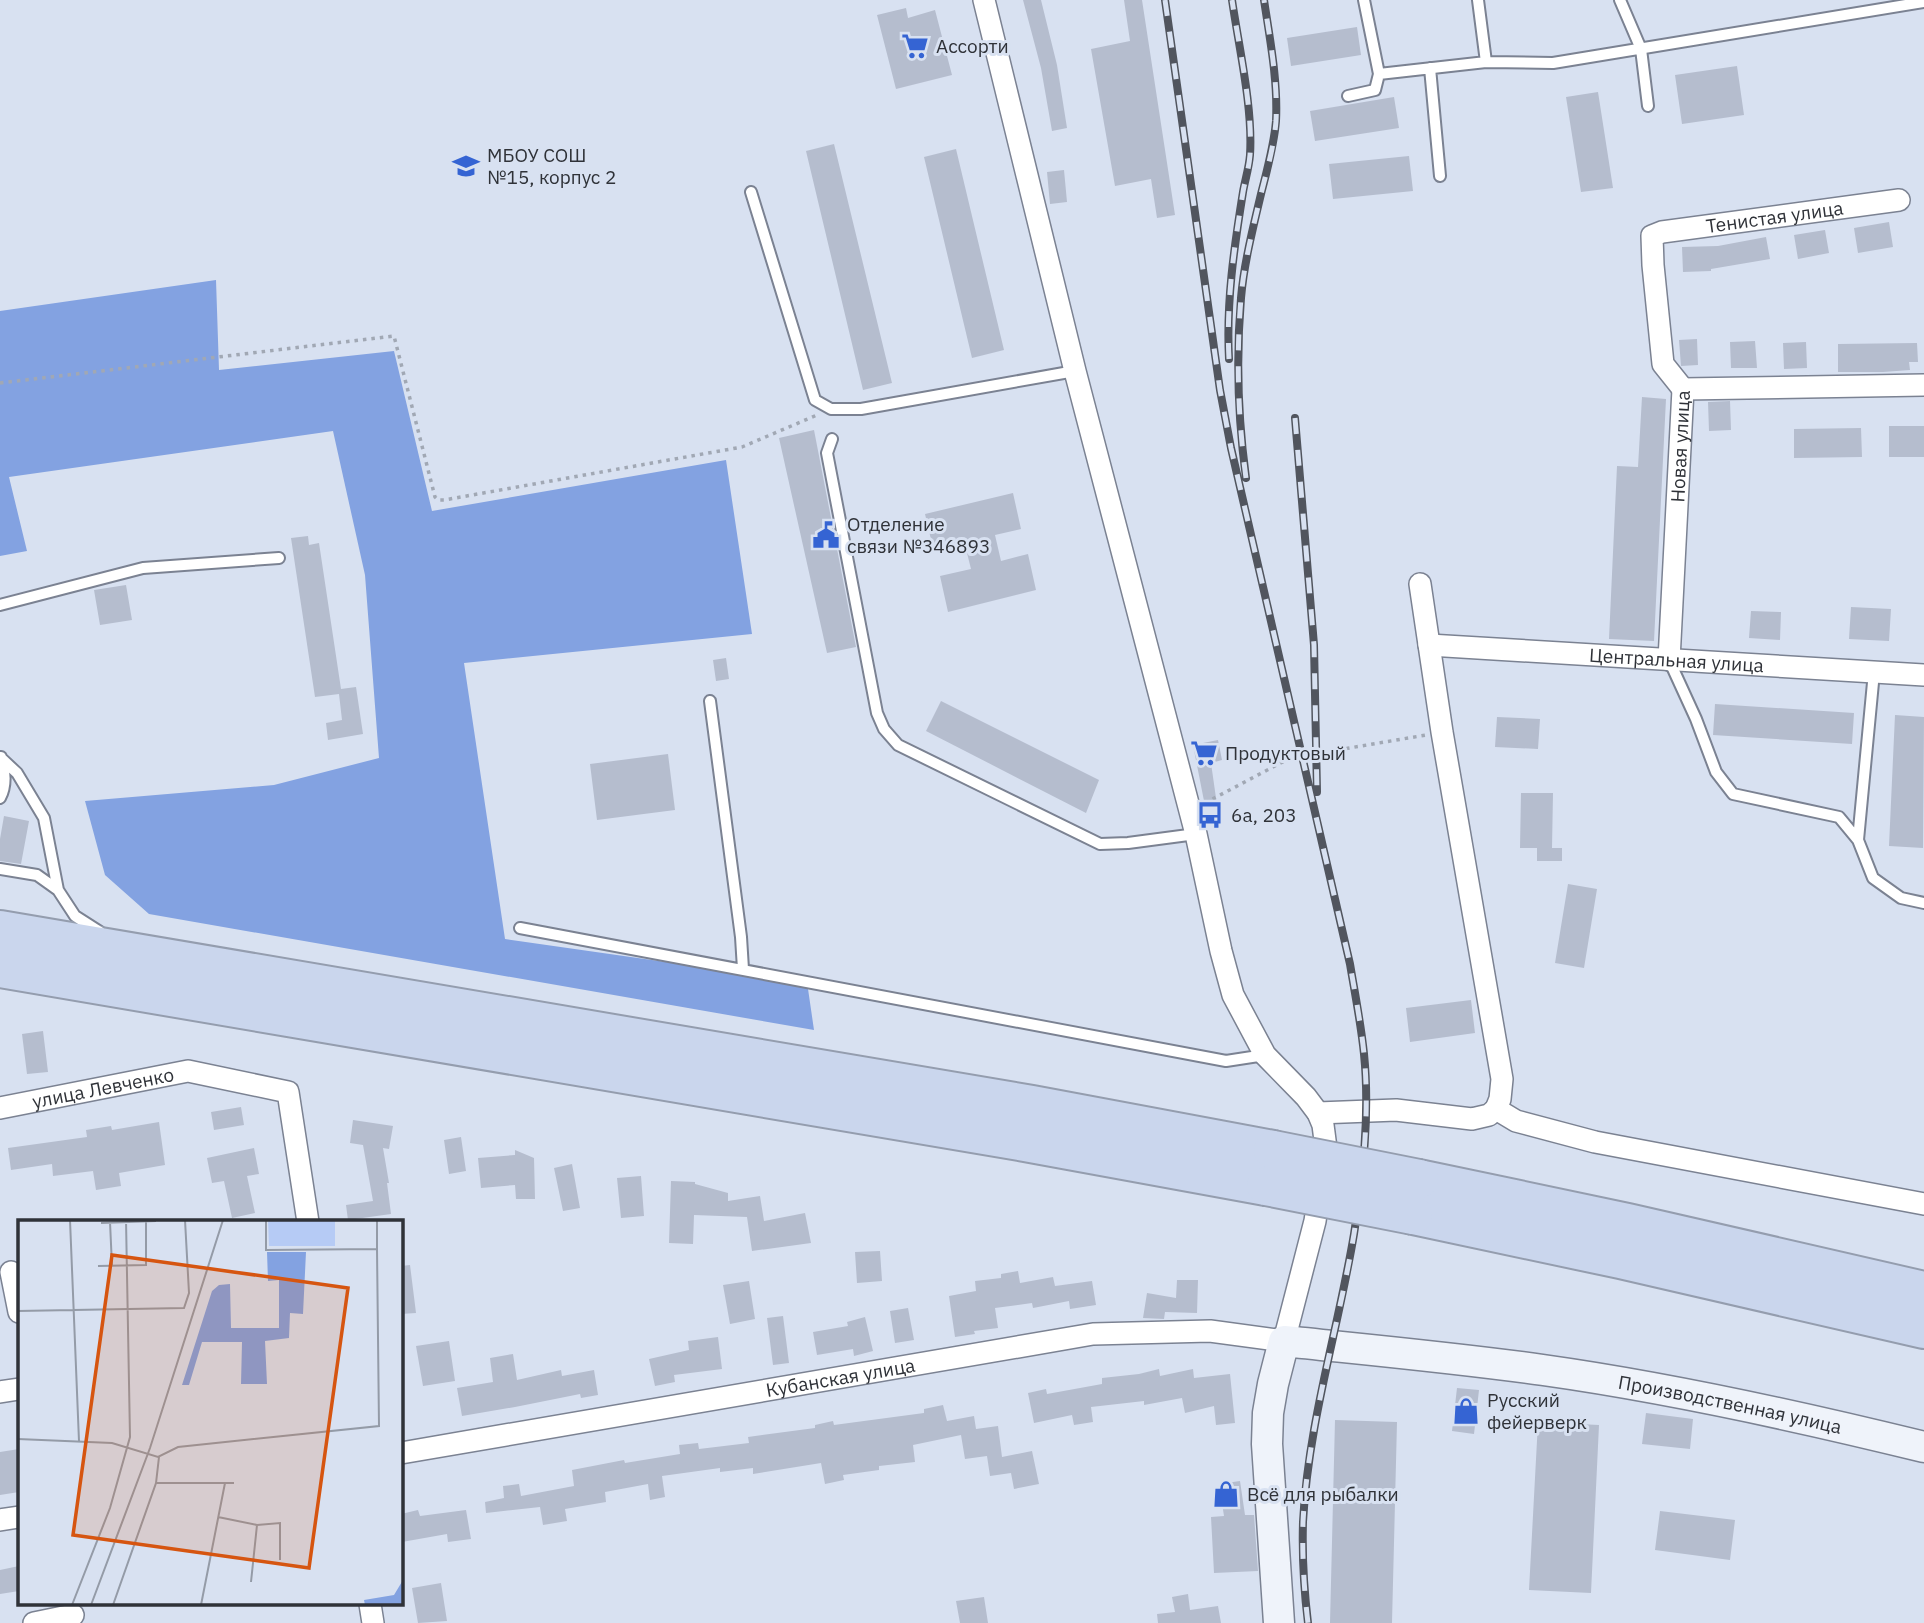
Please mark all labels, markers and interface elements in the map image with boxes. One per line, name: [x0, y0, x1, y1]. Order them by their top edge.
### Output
supermarket icon: Ассорти: [900, 31, 930, 61]
place label: Ассорти: [936, 34, 1009, 58]
place label: МБОУ СОШ №15, корпус 2: [487, 143, 616, 189]
school or university icon: МБОУ СОШ №15, корпус 2: [451, 151, 481, 181]
street label: Тенистая улица: [1705, 196, 1845, 238]
street label: Новая улица: [1665, 390, 1695, 503]
place label: Отделение связи №346893: [847, 512, 990, 558]
public building icon: Отделение связи №346893: [811, 520, 841, 550]
street label: Центральная улица: [1588, 643, 1765, 677]
supermarket icon: Продуктовый: [1189, 738, 1219, 768]
place label: Продуктовый: [1225, 741, 1346, 765]
bus stop icon: 6a, 203: [1195, 800, 1225, 830]
place label: 6a, 203: [1231, 803, 1297, 827]
street label: улица Левченко: [30, 1062, 176, 1113]
inset map: [18, 1220, 402, 1606]
street label: Кубанская улица: [764, 1353, 917, 1402]
street label: Производственная улица: [1616, 1370, 1844, 1439]
place label: Русский фейерверк: [1487, 1388, 1587, 1434]
shop icon: Русский фейерверк: [1451, 1396, 1481, 1426]
shop icon: Всё для рыбалки: [1211, 1479, 1241, 1509]
place label: Всё для рыбалки: [1247, 1482, 1399, 1506]

